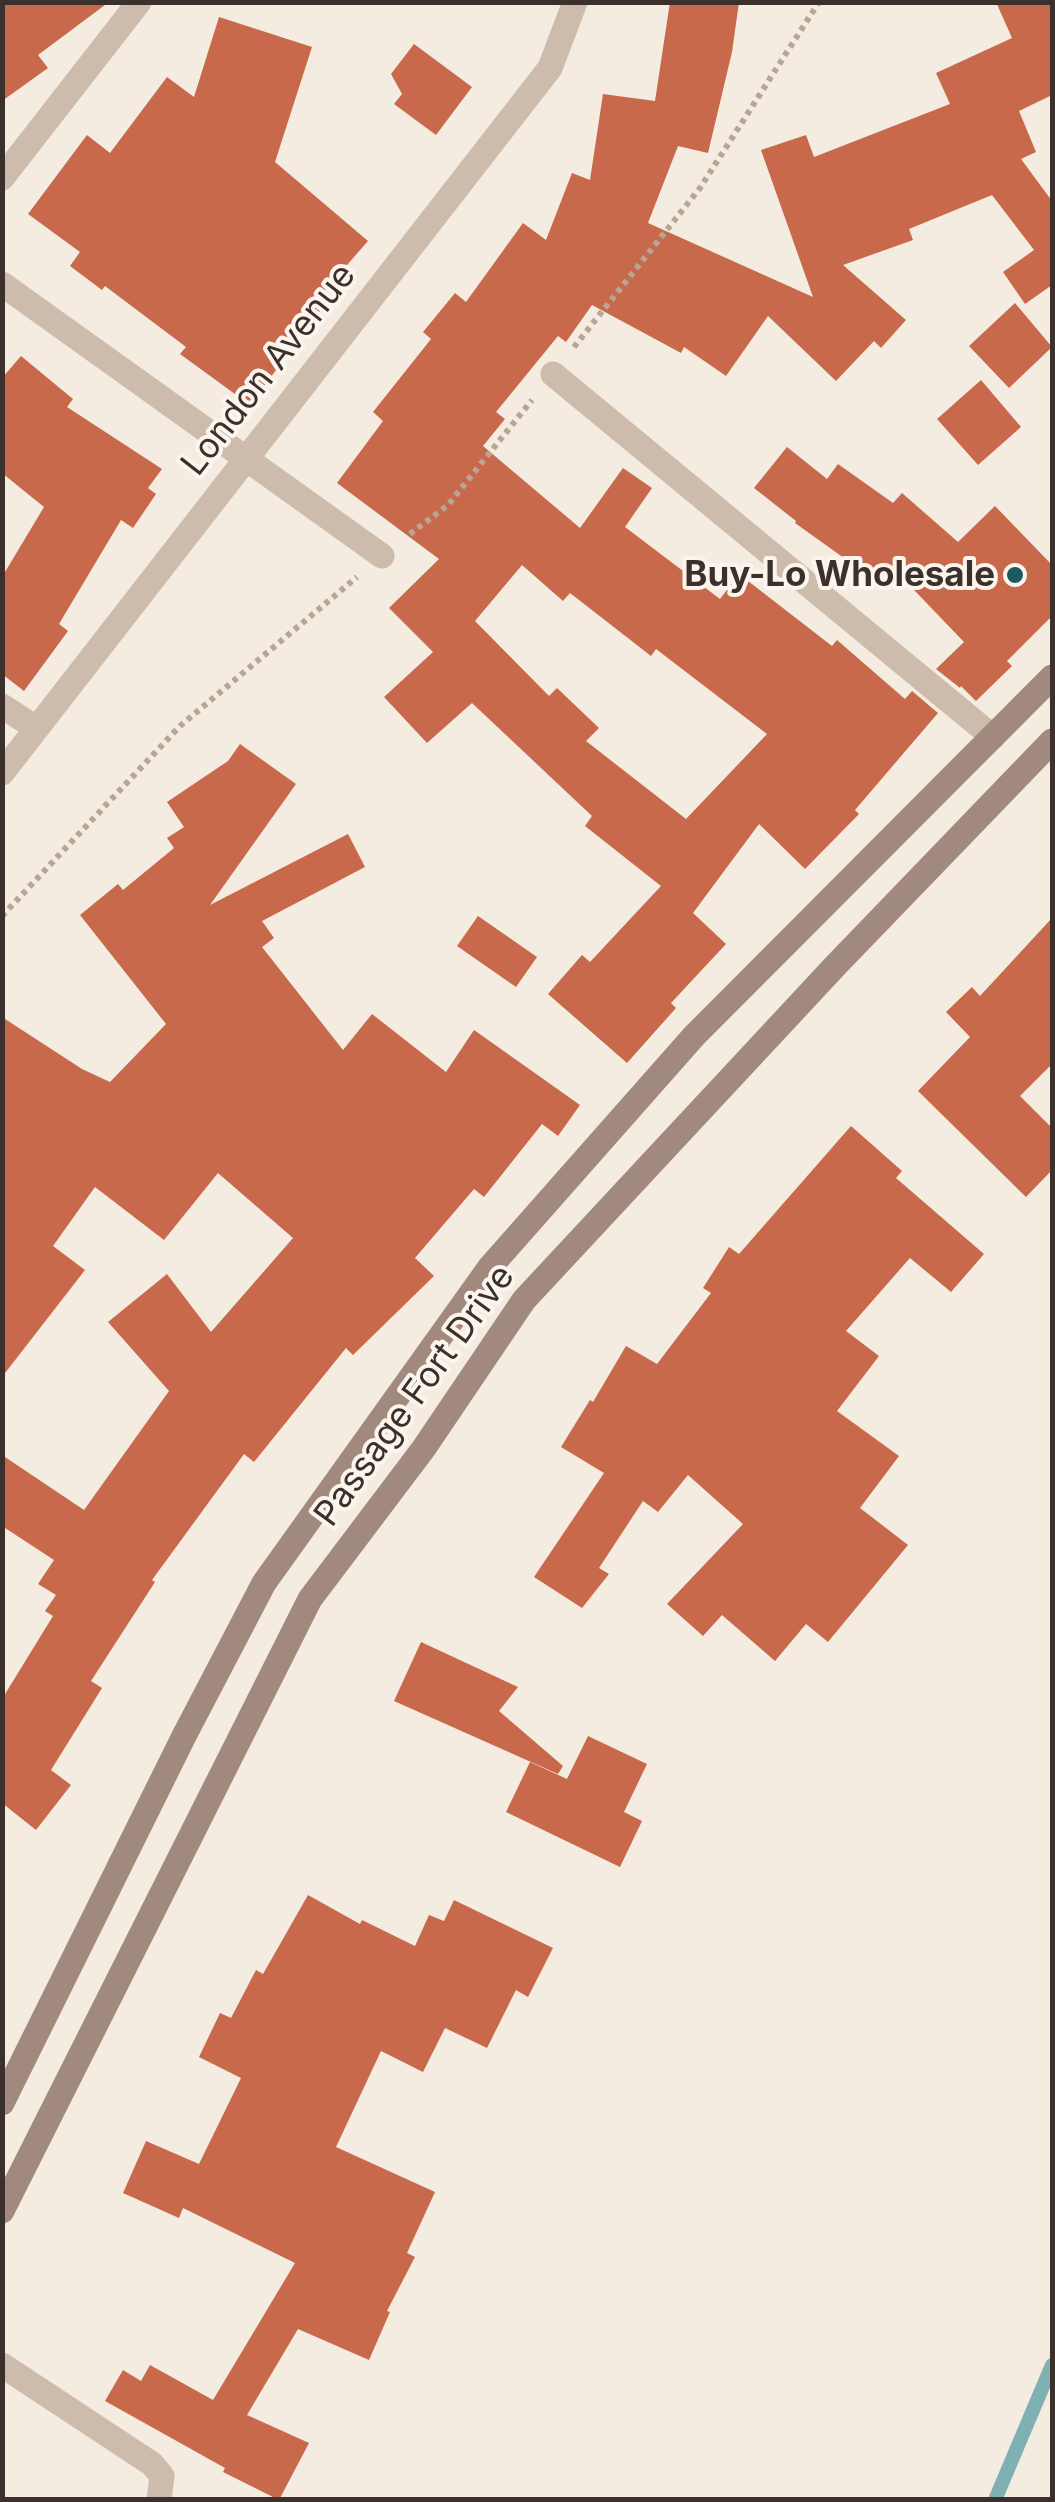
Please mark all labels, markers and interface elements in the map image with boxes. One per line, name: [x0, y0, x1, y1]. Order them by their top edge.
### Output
street label: London Avenue: [173, 256, 365, 484]
place label: Buy-Lo Wholesale: [684, 554, 995, 596]
marker: Buy-Lo Wholesale: [1004, 564, 1026, 586]
street label: Passage Fort Drive: [306, 1257, 524, 1535]

